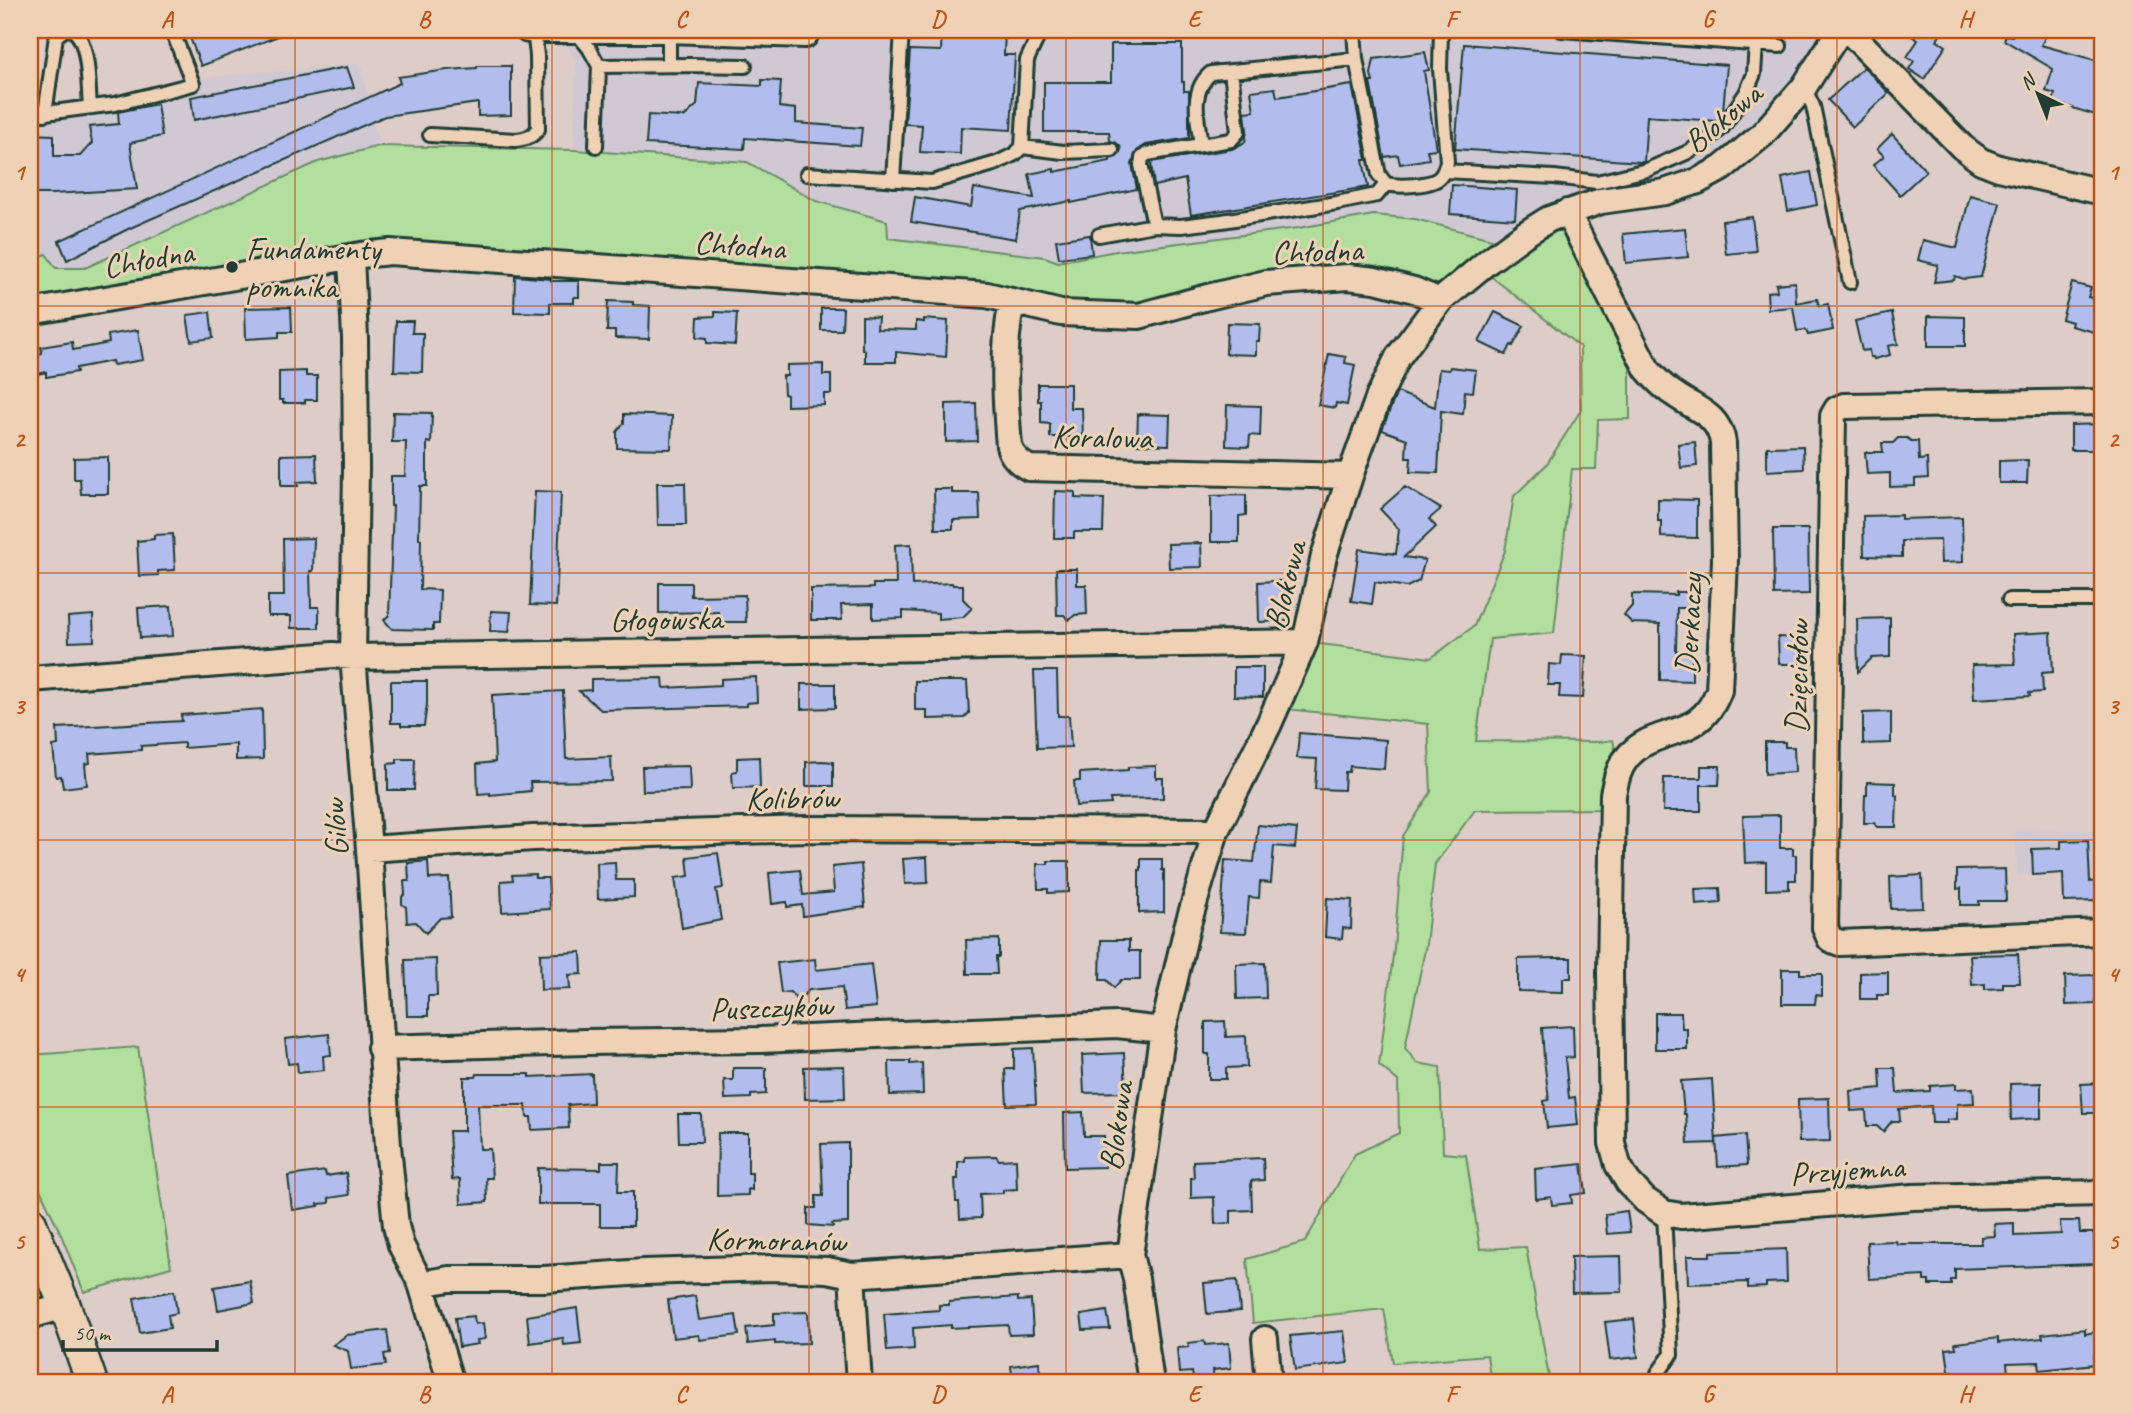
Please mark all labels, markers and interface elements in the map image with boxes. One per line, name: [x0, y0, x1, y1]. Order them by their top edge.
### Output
text: A: [161, 5, 175, 34]
text: B: [418, 5, 432, 34]
text: C: [676, 5, 690, 34]
text: D: [931, 5, 947, 34]
text: E: [1188, 5, 1204, 34]
text: F: [1446, 5, 1462, 34]
text: G: [1702, 5, 1717, 34]
text: H: [1958, 5, 1976, 34]
north arrow: [2002, 60, 2072, 130]
text: N: [2015, 67, 2042, 95]
street label: Blokowa: [1675, 71, 1772, 162]
text: 1: [14, 158, 27, 187]
text: 1: [2108, 158, 2121, 187]
street label: Chłodna: [693, 221, 789, 269]
place label: Fundamenty pomnika: [246, 228, 383, 308]
street label: Chłodna: [1271, 228, 1365, 274]
street label: Chłodna: [100, 230, 198, 288]
marker: Fundamenty pomnika: [224, 259, 240, 275]
street label: Koralowa: [1051, 415, 1155, 459]
text: 2: [14, 425, 27, 454]
text: 2: [2108, 425, 2121, 454]
street label: Blokowa: [1254, 535, 1317, 634]
street label: Derkaczy: [1665, 570, 1713, 676]
street label: Głogowska: [609, 597, 725, 641]
street label: Dzięciołów: [1775, 617, 1819, 734]
text: 3: [14, 692, 27, 721]
text: 3: [2108, 692, 2121, 721]
street label: Kolibrów: [745, 776, 842, 820]
street label: Gilów: [312, 795, 358, 858]
text: 4: [14, 960, 27, 989]
text: 4: [2108, 960, 2121, 989]
street label: Puszczyków: [709, 984, 836, 1030]
street label: Blokowa: [1089, 1077, 1143, 1173]
street label: Przyjemna: [1788, 1145, 1907, 1195]
street label: Kormoranów: [706, 1218, 849, 1262]
text: 5: [14, 1227, 26, 1256]
text: 5: [2108, 1227, 2120, 1256]
scale bar: [63, 1308, 217, 1352]
text: 50 m: [74, 1320, 112, 1346]
text: A: [161, 1380, 175, 1409]
text: B: [418, 1380, 432, 1409]
text: C: [676, 1380, 690, 1409]
text: D: [931, 1380, 947, 1409]
text: E: [1188, 1380, 1204, 1409]
text: F: [1446, 1380, 1462, 1409]
text: G: [1702, 1380, 1717, 1409]
text: H: [1958, 1380, 1976, 1409]

